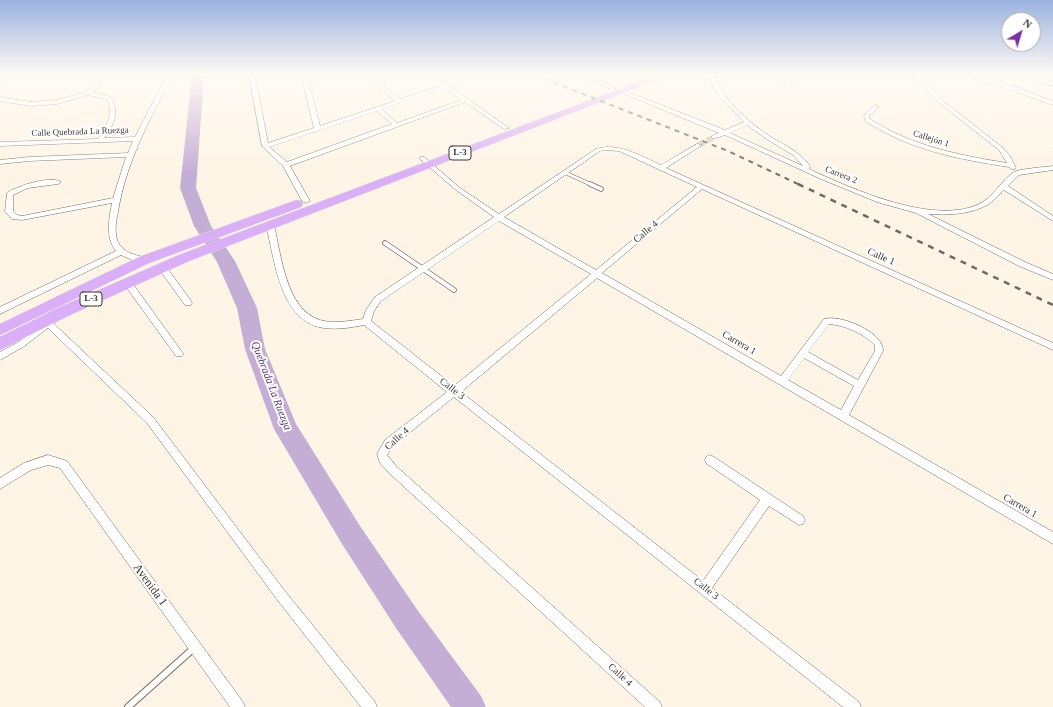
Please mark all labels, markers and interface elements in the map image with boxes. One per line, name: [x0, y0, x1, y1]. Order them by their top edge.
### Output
north arrow: [1001, 12, 1041, 52]
text: N: [1021, 16, 1035, 31]
street label: Calle Quebrada La Ruezga: [31, 125, 129, 139]
street label: Callejón 1: [912, 128, 950, 150]
road number: L-3: [449, 146, 471, 160]
street label: Carrera 2: [823, 164, 859, 186]
street label: Calle 4: [631, 218, 661, 246]
street label: Calle 1: [865, 246, 897, 268]
road number: L-3: [80, 292, 102, 306]
street label: Carrera 1: [720, 328, 758, 358]
water label: Quebrada La Ruezga: [248, 340, 294, 432]
street label: Calle 3: [437, 375, 467, 403]
street label: Calle 4: [382, 425, 412, 453]
street label: Carrera 1: [1001, 491, 1039, 521]
street label: Avenida 1: [130, 561, 170, 609]
street label: Calle 3: [691, 575, 721, 603]
street label: Calle 4: [605, 661, 635, 689]

